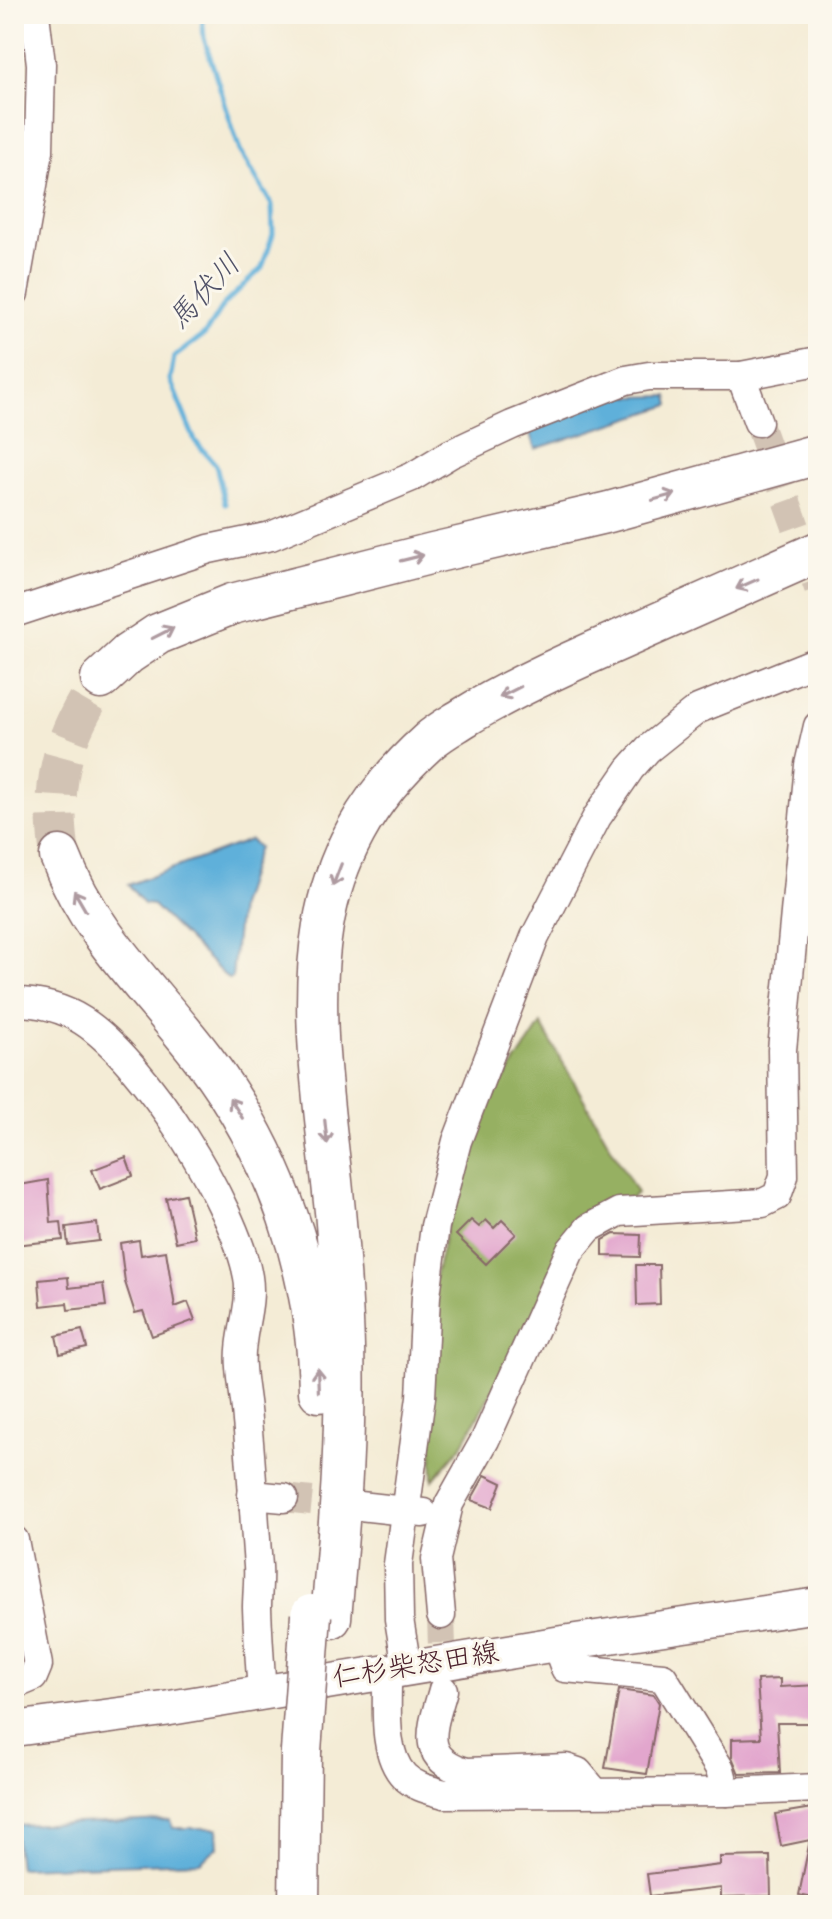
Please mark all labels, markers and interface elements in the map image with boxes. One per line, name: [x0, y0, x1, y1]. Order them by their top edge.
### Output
water label: 馬伏川: [159, 245, 253, 341]
one-way arrow: [651, 489, 677, 504]
one-way arrow: [398, 550, 424, 565]
one-way arrow: [735, 577, 759, 592]
one-way arrow: [151, 624, 174, 640]
one-way arrow: [499, 684, 522, 700]
one-way arrow: [329, 862, 343, 887]
one-way arrow: [72, 890, 88, 913]
one-way arrow: [228, 1097, 245, 1119]
one-way arrow: [319, 1118, 334, 1145]
one-way arrow: [311, 1367, 326, 1394]
street label: 仁杉柴怒田線: [330, 1634, 502, 1700]

